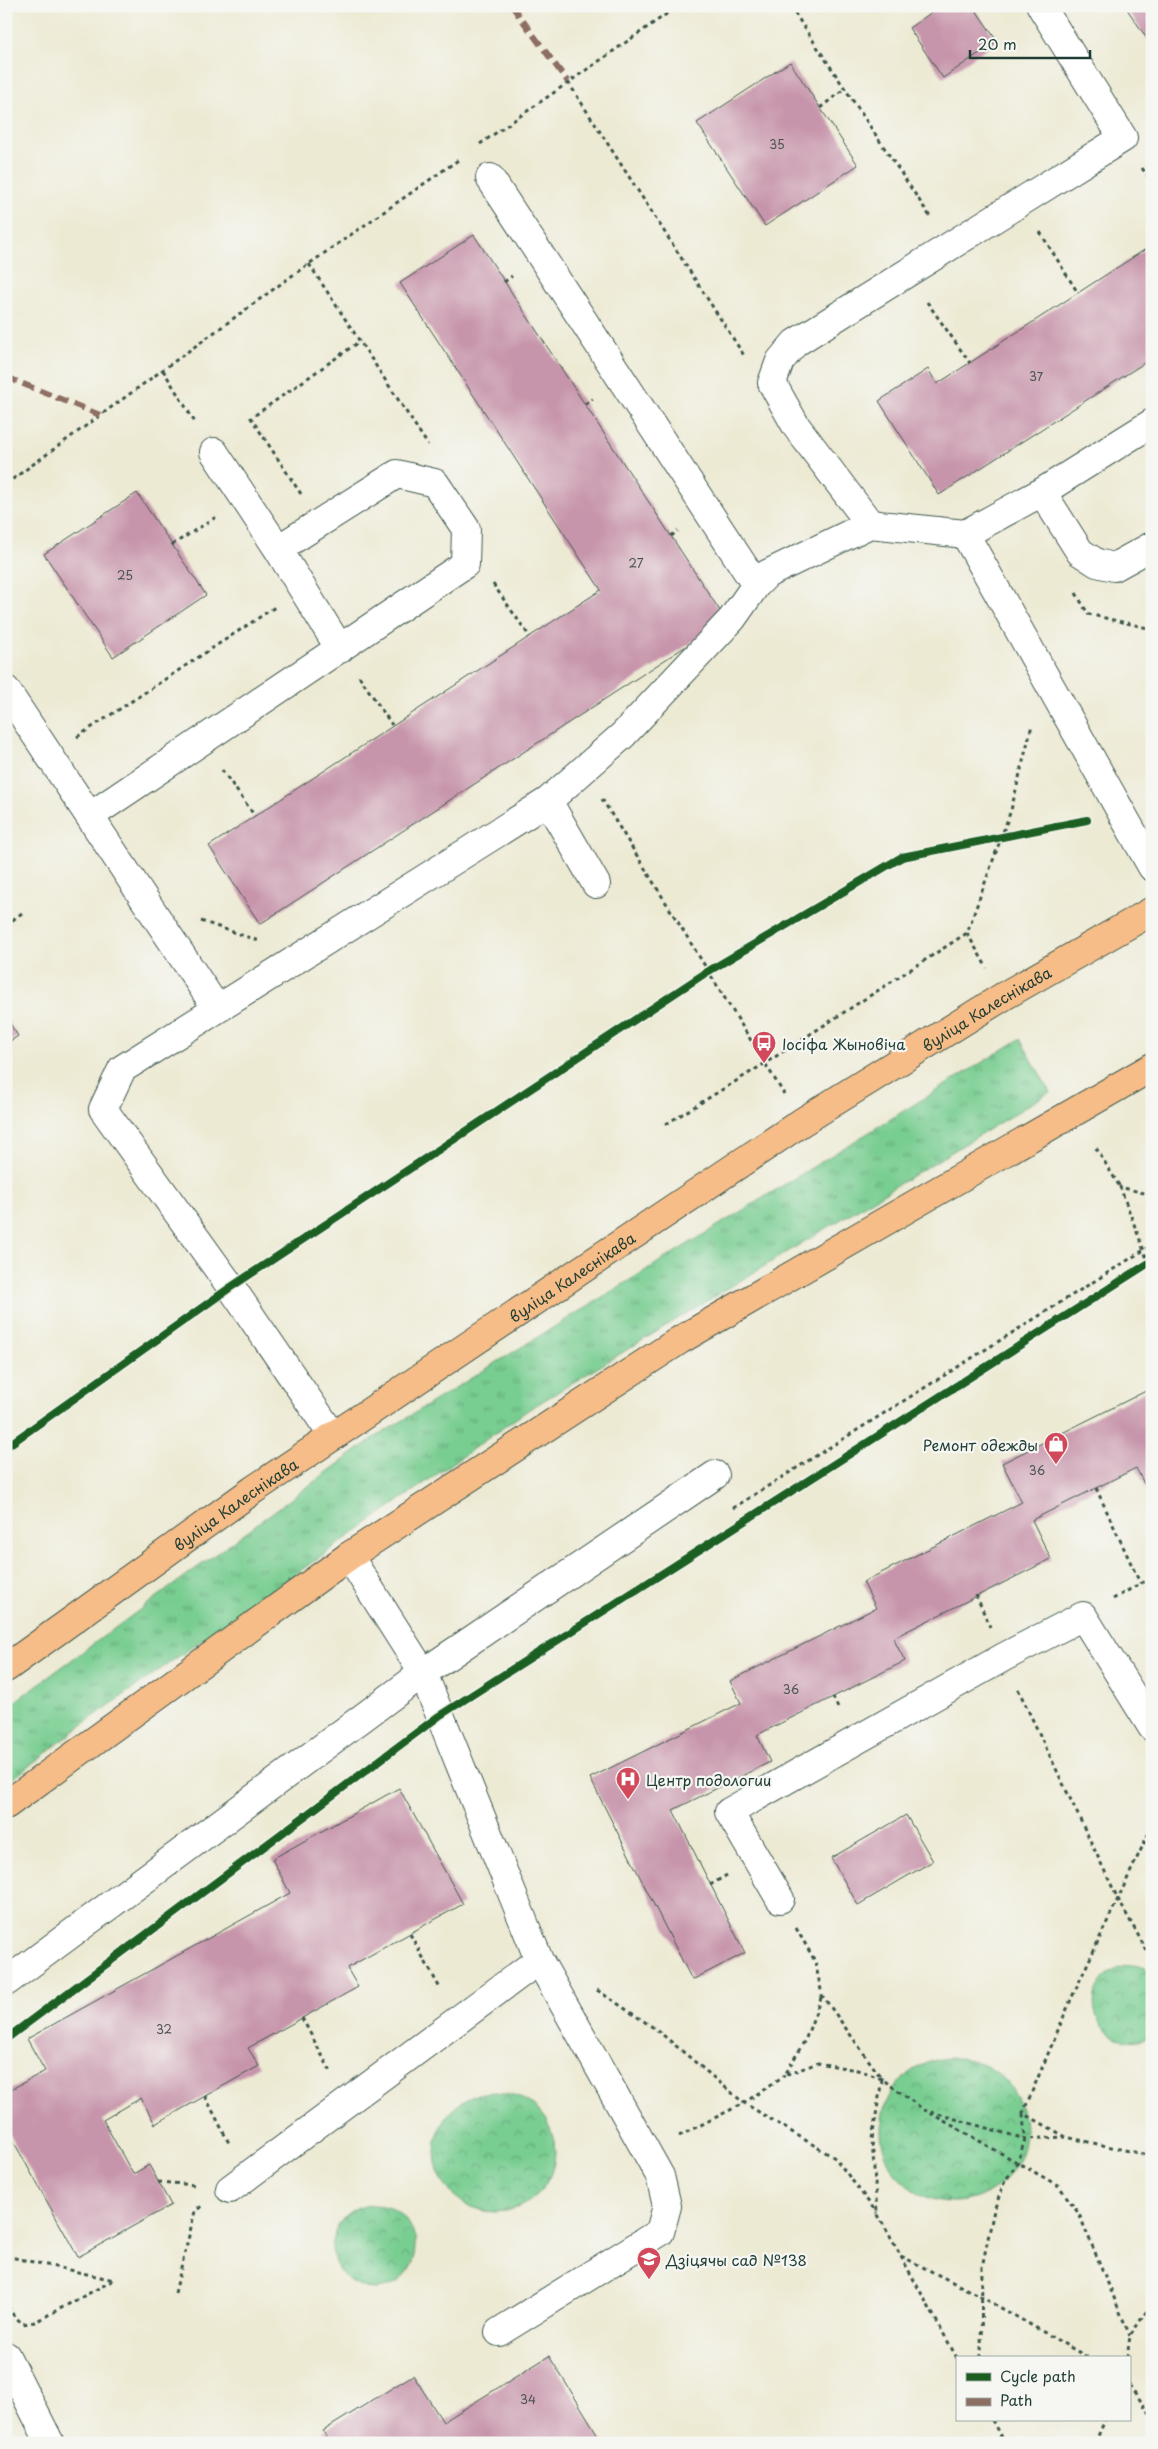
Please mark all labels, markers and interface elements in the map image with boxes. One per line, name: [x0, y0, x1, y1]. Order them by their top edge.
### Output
scale bar: [970, 28, 1090, 60]
text: 20 m: [978, 32, 1017, 55]
house number: 35: [769, 135, 785, 153]
house number: 37: [1029, 367, 1044, 385]
house number: 27: [629, 554, 644, 572]
house number: 25: [117, 566, 133, 584]
street label: вуліца Калеснікава: [917, 960, 1056, 1056]
bus stop icon: Іосіфа Жыновіча: [751, 1030, 777, 1064]
place label: Іосіфа Жыновіча: [782, 1032, 906, 1055]
street label: вуліца Калеснікава: [504, 1225, 640, 1327]
shop icon: Ремонт одежды: [1043, 1431, 1069, 1465]
place label: Ремонт одежды: [923, 1433, 1038, 1456]
street label: вуліца Калеснікава: [168, 1451, 303, 1556]
house number: 36: [1029, 1461, 1045, 1479]
house number: 36: [783, 1680, 799, 1698]
hospital icon: Центр подологии: [615, 1766, 641, 1800]
place label: Центр подологии: [646, 1768, 771, 1791]
house number: 32: [156, 2020, 172, 2038]
school or university icon: Дзіцячы сад №138: [636, 2246, 662, 2280]
place label: Дзіцячы сад №138: [665, 2248, 807, 2271]
legend: [956, 2356, 1130, 2422]
text: Cycle path: [1000, 2364, 1076, 2387]
text: Path: [1000, 2388, 1032, 2411]
house number: 34: [520, 2390, 536, 2408]

